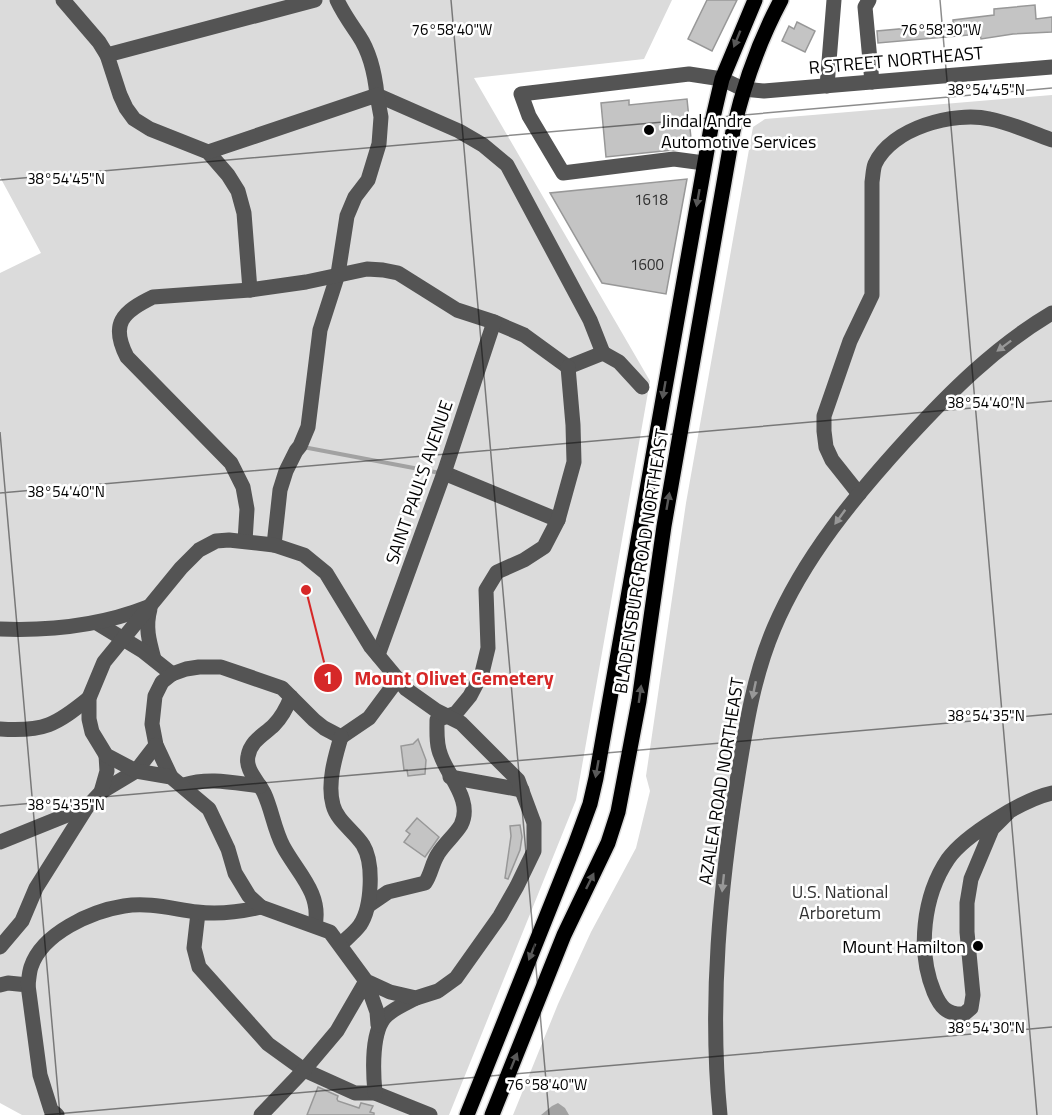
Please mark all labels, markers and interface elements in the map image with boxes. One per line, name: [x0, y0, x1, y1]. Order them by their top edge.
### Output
text: 76°58'40"W: [412, 18, 492, 41]
text: 76°58'30"W: [901, 18, 981, 41]
one-way arrow: [732, 30, 741, 48]
street label: R STREET NORTHEAST: [808, 39, 985, 81]
text: 38°54'45"N: [947, 78, 1025, 101]
place label: Jindal Andre Automotive Services: [661, 107, 816, 155]
marker: Jindal Andre Automotive Services: [642, 123, 656, 137]
text: 38°54'45"N: [27, 167, 105, 190]
house number: 1618: [634, 188, 668, 211]
one-way arrow: [693, 189, 702, 208]
house number: 1600: [630, 253, 664, 276]
one-way arrow: [996, 340, 1012, 352]
one-way arrow: [660, 381, 669, 400]
text: 38°54'40"N: [947, 391, 1025, 414]
street label: SAINT PAUL'S AVENUE: [378, 396, 460, 567]
street label: BLADENSBURG ROAD NORTHEAST: [607, 426, 675, 696]
text: 38°54'40"N: [27, 480, 105, 503]
one-way arrow: [664, 491, 673, 510]
one-way arrow: [835, 510, 847, 525]
callout: Mount Olivet Cemetery: [313, 659, 566, 697]
text: Mount Olivet Cemetery: [354, 662, 554, 693]
text: 1: [323, 664, 333, 691]
street label: AZALEA ROAD NORTHEAST: [691, 675, 751, 887]
one-way arrow: [749, 681, 758, 700]
one-way arrow: [636, 684, 645, 703]
text: 38°54'35"N: [947, 704, 1025, 727]
one-way arrow: [592, 759, 601, 778]
text: 38°54'35"N: [27, 793, 105, 816]
one-way arrow: [585, 873, 594, 890]
one-way arrow: [718, 873, 728, 892]
park label: U.S. National Arboretum: [792, 878, 888, 926]
place label: Mount Hamilton: [842, 933, 966, 960]
marker: Mount Hamilton: [971, 939, 985, 953]
one-way arrow: [527, 943, 536, 961]
text: 38°54'30"N: [947, 1016, 1025, 1039]
one-way arrow: [509, 1051, 519, 1069]
text: 76°58'40"W: [507, 1073, 587, 1096]

